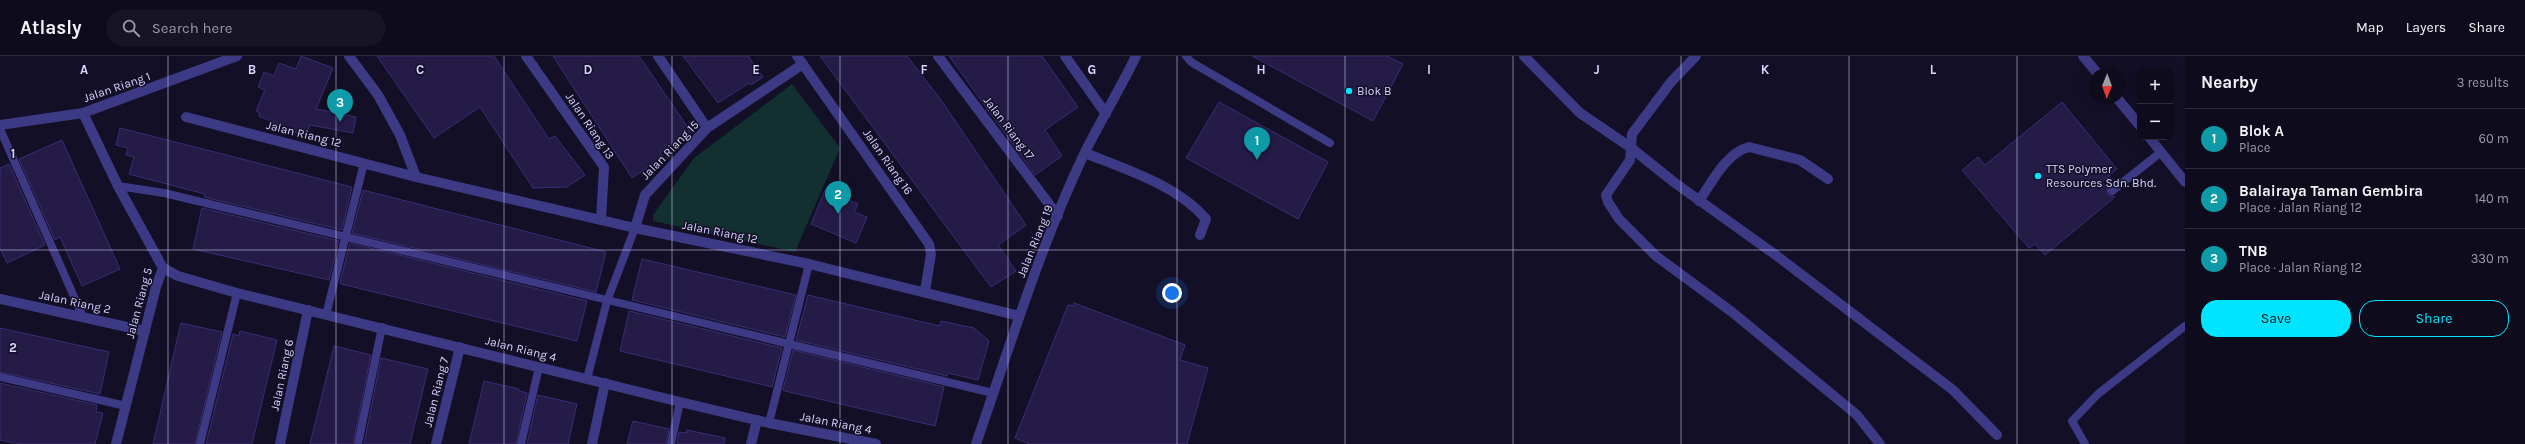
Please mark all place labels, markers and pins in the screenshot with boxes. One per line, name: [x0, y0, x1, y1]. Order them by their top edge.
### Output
place label: Blok B: [1357, 84, 1391, 98]
marker: Blok B: [1344, 86, 1354, 96]
pin: 3: [327, 89, 353, 122]
pin: 1: [1244, 127, 1270, 160]
place label: TTS Polymer Resources Sdn. Bhd.: [2046, 162, 2156, 190]
marker: TTS Polymer Resources Sdn. Bhd.: [2033, 171, 2043, 181]
pin: 2: [825, 181, 851, 214]

